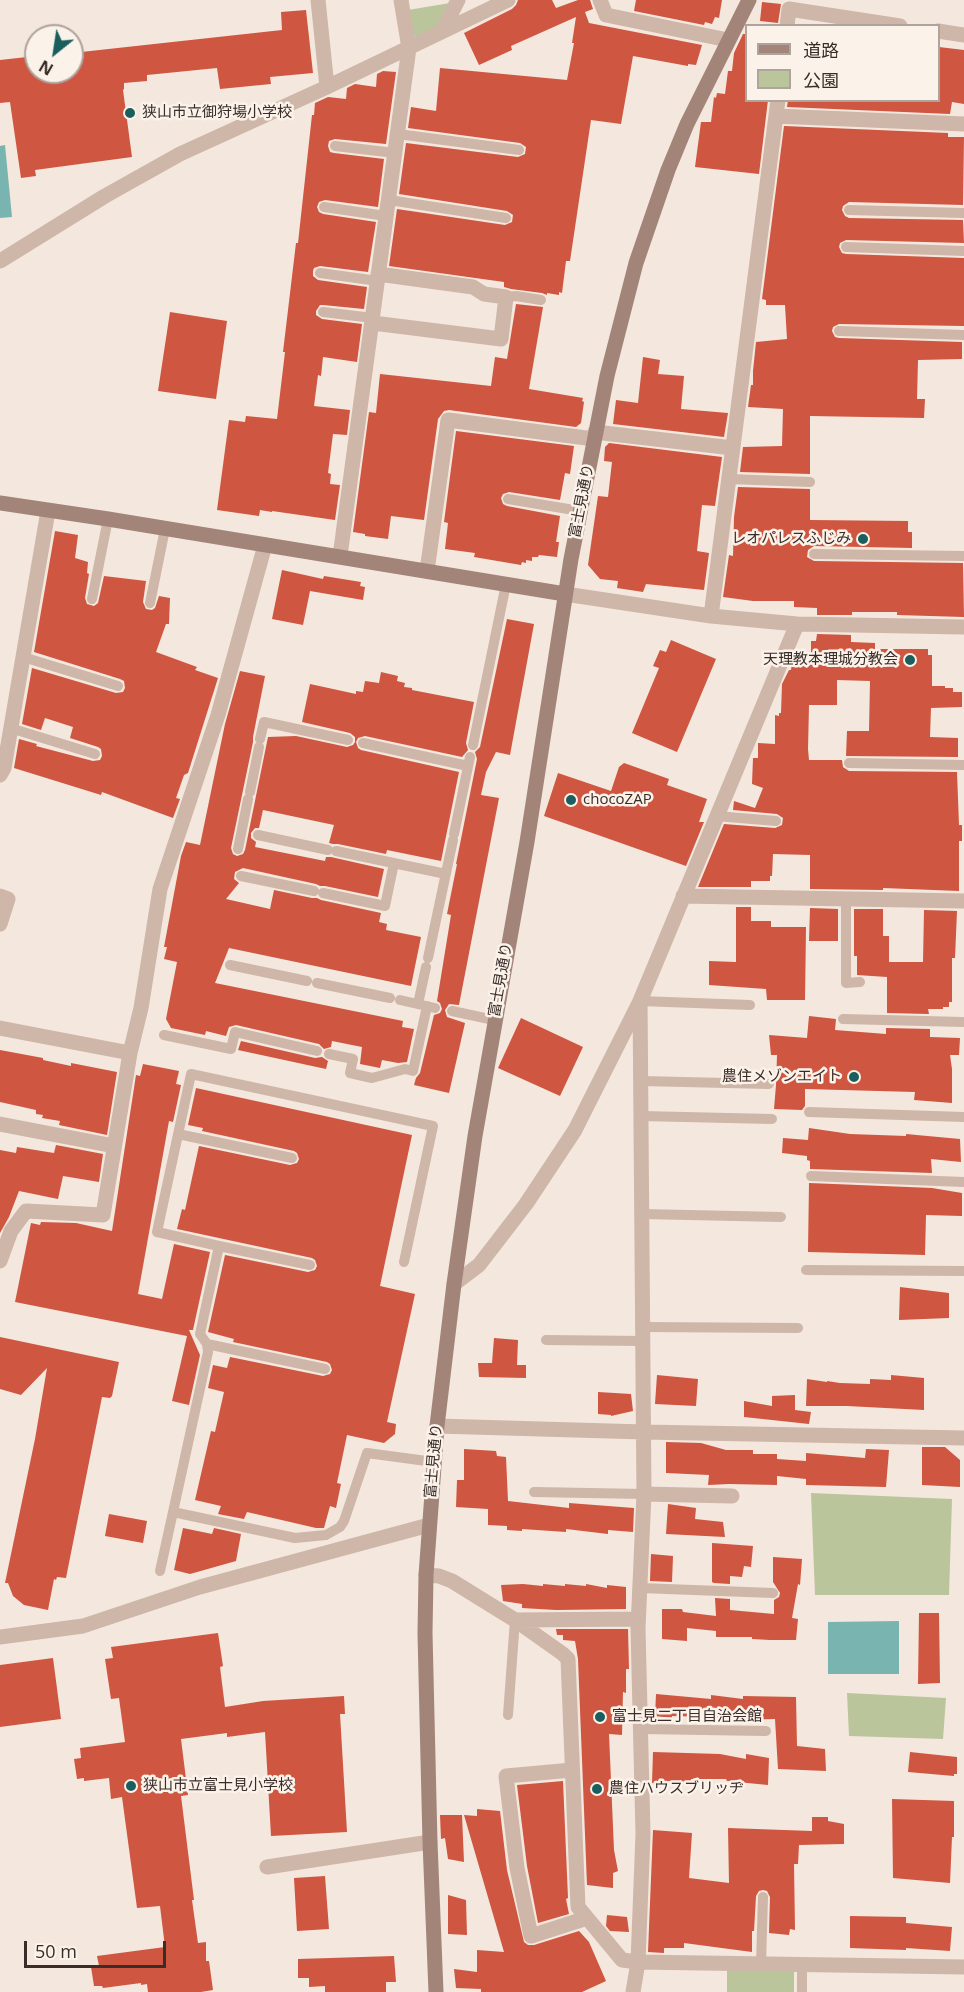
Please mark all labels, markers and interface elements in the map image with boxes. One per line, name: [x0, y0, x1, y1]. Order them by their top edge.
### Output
north arrow: [24, 24, 84, 84]
legend: [745, 24, 940, 102]
text: 道路: [803, 38, 839, 62]
text: N: [35, 55, 57, 81]
text: 公園: [803, 68, 839, 92]
place label: 狭山市立御狩場小学校: [142, 104, 292, 122]
marker: 狭山市立御狩場小学校: [123, 106, 137, 120]
street label: 富士見通り: [566, 462, 598, 540]
place label: レオパレスふじみ: [731, 530, 851, 548]
marker: レオパレスふじみ: [856, 532, 870, 546]
place label: 天理教本理城分教会: [763, 651, 898, 669]
marker: 天理教本理城分教会: [903, 653, 917, 667]
place label: chocoZAP: [583, 791, 652, 809]
marker: chocoZAP: [564, 793, 578, 807]
street label: 富士見通り: [486, 942, 516, 1018]
place label: 農住メゾンエイト: [722, 1068, 842, 1086]
marker: 農住メゾンエイト: [847, 1070, 861, 1084]
street label: 富士見通り: [422, 1423, 446, 1499]
place label: 富士見二丁目自治会館: [612, 1708, 762, 1726]
marker: 富士見二丁目自治会館: [593, 1710, 607, 1724]
place label: 狭山市立富士見小学校: [143, 1777, 293, 1795]
marker: 狭山市立富士見小学校: [124, 1779, 138, 1793]
place label: 農住ハウスブリッヂ: [609, 1780, 744, 1798]
marker: 農住ハウスブリッヂ: [590, 1782, 604, 1796]
scale bar: [27, 1929, 170, 1967]
text: 50 m: [35, 1939, 77, 1963]

